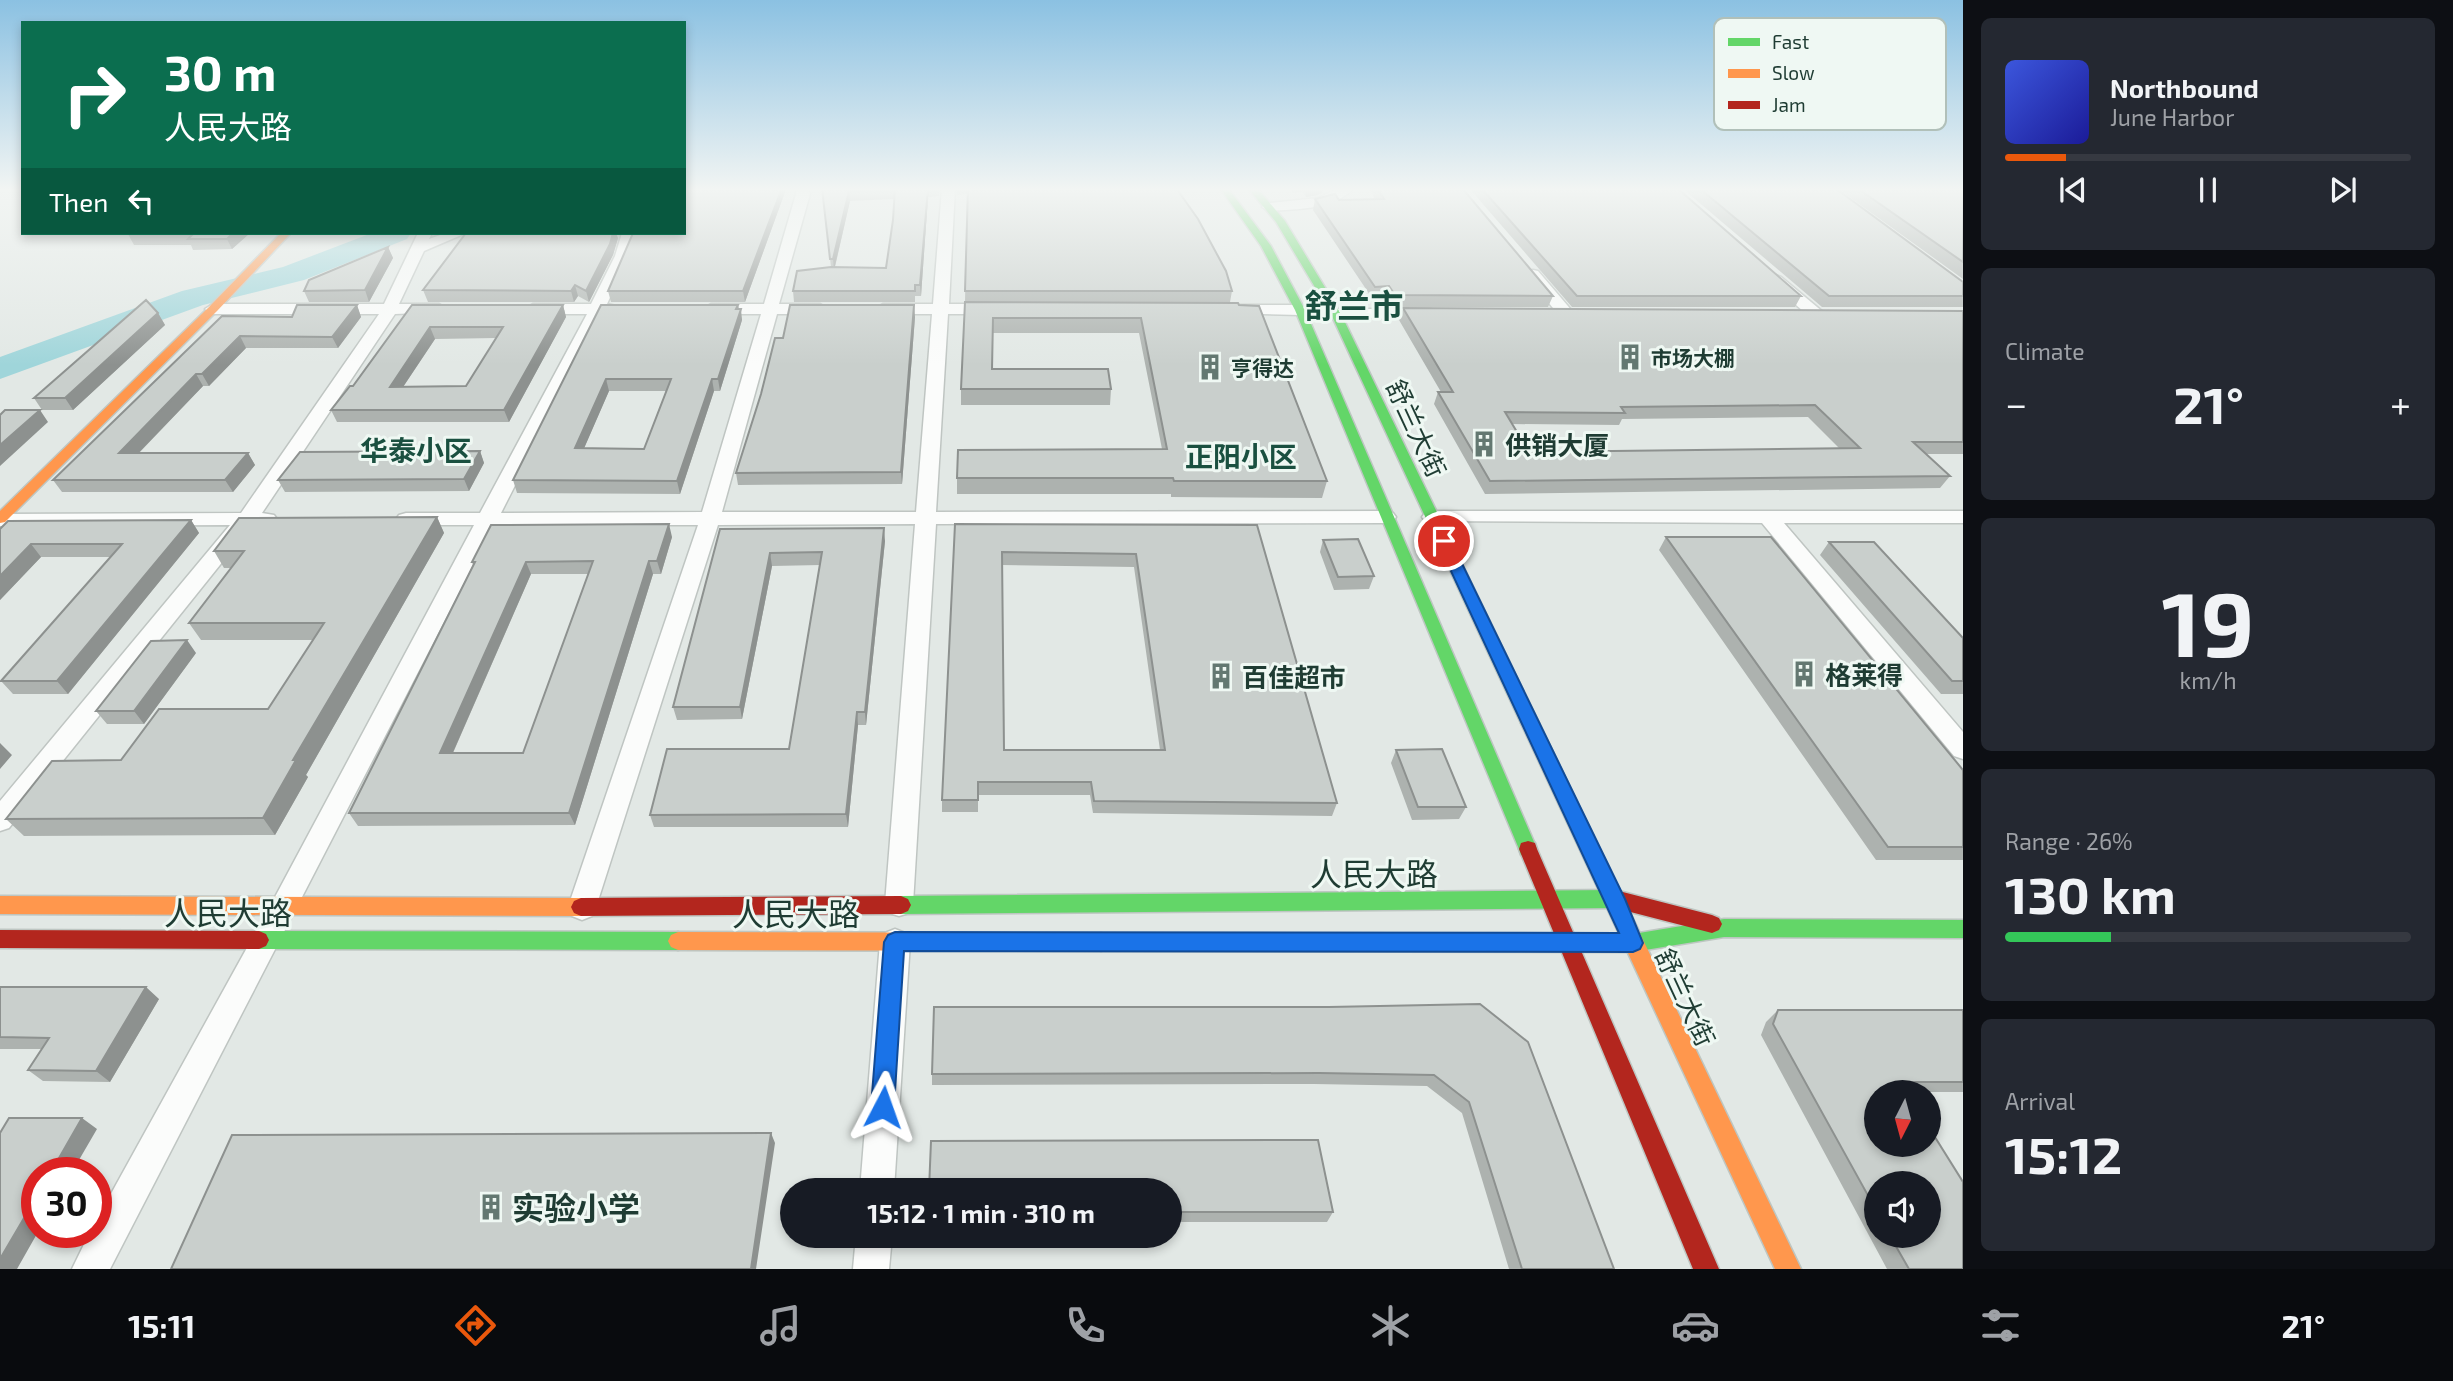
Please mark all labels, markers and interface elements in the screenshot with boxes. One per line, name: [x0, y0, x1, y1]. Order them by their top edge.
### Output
legend: [1714, 18, 1946, 130]
text: Fast: [1772, 30, 1809, 53]
text: 30 m: [164, 42, 276, 101]
icon: right: [49, 49, 140, 140]
text: Slow: [1772, 61, 1815, 84]
text: Northbound: [2110, 72, 2259, 103]
text: Jam: [1772, 93, 1806, 116]
text: June Harbor: [2110, 103, 2234, 131]
text: 人民大路: [164, 107, 292, 145]
icon: previous: [2054, 171, 2092, 209]
icon: pause: [2189, 171, 2227, 209]
icon: next: [2324, 171, 2362, 209]
icon: left: [122, 182, 160, 220]
text: Then: [49, 186, 108, 217]
district label: 舒兰市: [1305, 285, 1404, 325]
text: Climate: [2005, 337, 2085, 365]
building icon: 市场大棚: [1615, 342, 1645, 372]
place label: 市场大棚: [1651, 345, 1735, 370]
building icon: 亨得达: [1195, 352, 1225, 382]
place label: 亨得达: [1231, 355, 1294, 380]
text: 21°: [2173, 372, 2244, 434]
street label: 舒兰大街: [1381, 374, 1453, 482]
text: −: [2005, 380, 2027, 426]
text: +: [2390, 380, 2411, 426]
building icon: 供销大厦: [1469, 429, 1499, 459]
place label: 供销大厦: [1505, 429, 1609, 460]
district label: 华泰小区: [360, 433, 472, 467]
district label: 正阳小区: [1185, 439, 1297, 473]
pin: [1414, 511, 1474, 571]
icon: arrive: [1425, 522, 1463, 560]
text: 19: [2161, 566, 2255, 675]
building icon: 格莱得: [1789, 659, 1819, 689]
place label: 格莱得: [1825, 659, 1903, 690]
building icon: 百佳超市: [1206, 661, 1236, 691]
place label: 百佳超市: [1242, 661, 1346, 692]
text: km/h: [2179, 666, 2237, 694]
text: Range · 26%: [2005, 827, 2133, 855]
street label: 人民大路: [1310, 854, 1438, 892]
text: 130 km: [2005, 862, 2176, 924]
street label: 人民大路: [164, 893, 292, 931]
street label: 人民大路: [732, 894, 860, 932]
street label: 舒兰大街: [1650, 943, 1722, 1051]
position arrow: [846, 1070, 920, 1144]
north arrow: [1864, 1080, 1941, 1157]
map controls: [1864, 1080, 1941, 1248]
text: Arrival: [2005, 1087, 2075, 1115]
text: 15:12: [2005, 1122, 2122, 1184]
speed limit sign: 30: [21, 1157, 112, 1248]
button: sound: [1864, 1171, 1941, 1248]
place label: 实验小学: [512, 1188, 640, 1226]
building icon: 实验小学: [476, 1192, 506, 1222]
text: 15:12 · 1 min · 310 m: [867, 1197, 1095, 1228]
icon: directions: [451, 1301, 500, 1350]
icon: music: [756, 1301, 805, 1350]
icon: phone: [1061, 1301, 1110, 1350]
icon: climate: [1366, 1301, 1415, 1350]
icon: car: [1671, 1301, 1720, 1350]
icon: filters: [1976, 1301, 2025, 1350]
text: 15:11: [128, 1306, 195, 1344]
text: 21°: [2281, 1306, 2325, 1344]

